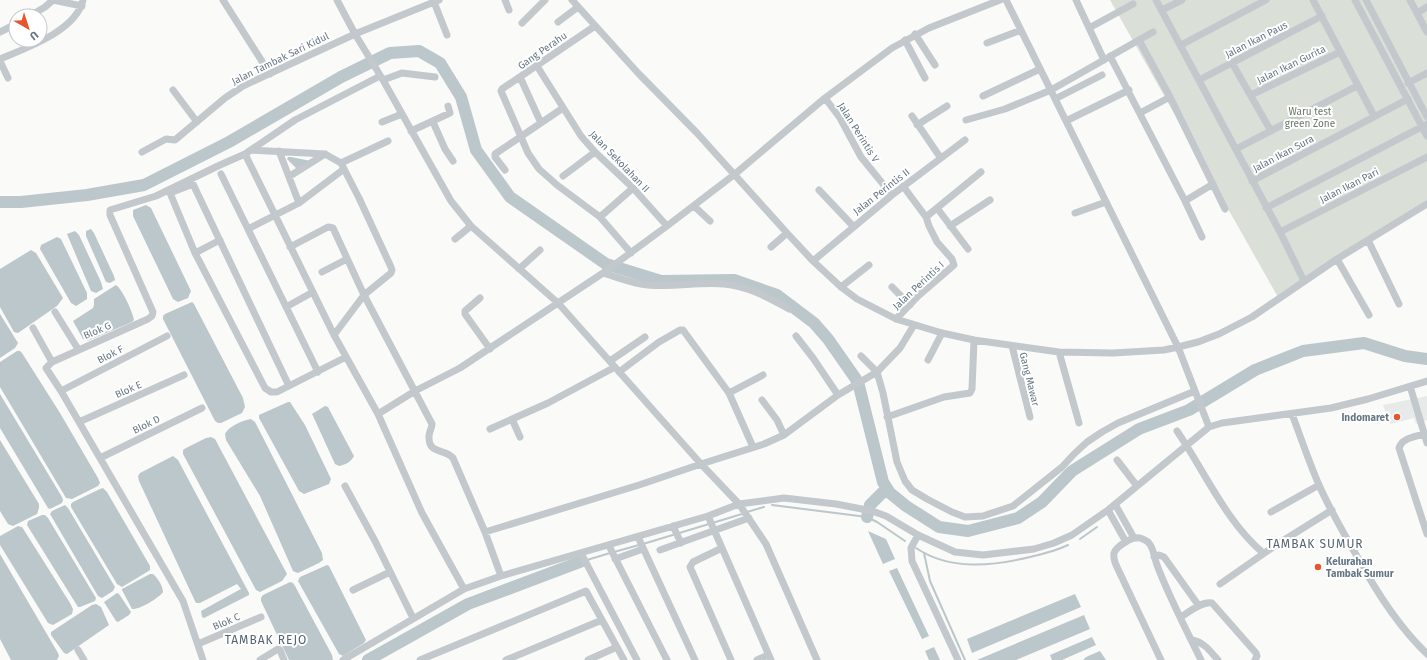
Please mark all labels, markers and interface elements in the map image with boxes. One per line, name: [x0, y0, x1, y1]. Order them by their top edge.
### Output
north arrow: [8, 8, 48, 48]
street label: Jalan Ikan Paus: [1223, 19, 1290, 61]
text: U: [27, 28, 41, 43]
street label: Jalan Tambak Sari Kidul: [230, 30, 331, 88]
street label: Gang Perahu: [516, 30, 569, 72]
street label: Jalan Ikan Gurita: [1255, 43, 1328, 87]
street label: Jalan Perintis V: [835, 101, 881, 165]
park label: Waru test green Zone: [1285, 106, 1335, 130]
street label: Jalan Sekolahan II: [587, 128, 652, 195]
street label: Jalan Ikan Sura: [1251, 133, 1316, 175]
street label: Jalan Perintis II: [851, 166, 912, 218]
street label: Jalan Ikan Pari: [1318, 166, 1381, 206]
street label: Jalan Perintis I: [891, 259, 947, 312]
street label: Blok G: [82, 320, 113, 342]
street label: Blok F: [95, 343, 125, 366]
street label: Gang Mawar: [1017, 351, 1042, 408]
street label: Blok E: [113, 379, 144, 401]
place label: Indomaret: [1341, 412, 1389, 424]
marker: Indomaret: [1392, 412, 1402, 422]
street label: Blok D: [131, 413, 162, 437]
district label: TAMBAK SUMUR: [1266, 537, 1364, 551]
place label: Kelurahan Tambak Sumur: [1326, 556, 1395, 580]
marker: Kelurahan Tambak Sumur: [1313, 562, 1323, 572]
street label: Blok C: [211, 611, 242, 633]
district label: TAMBAK REJO: [225, 633, 307, 647]

